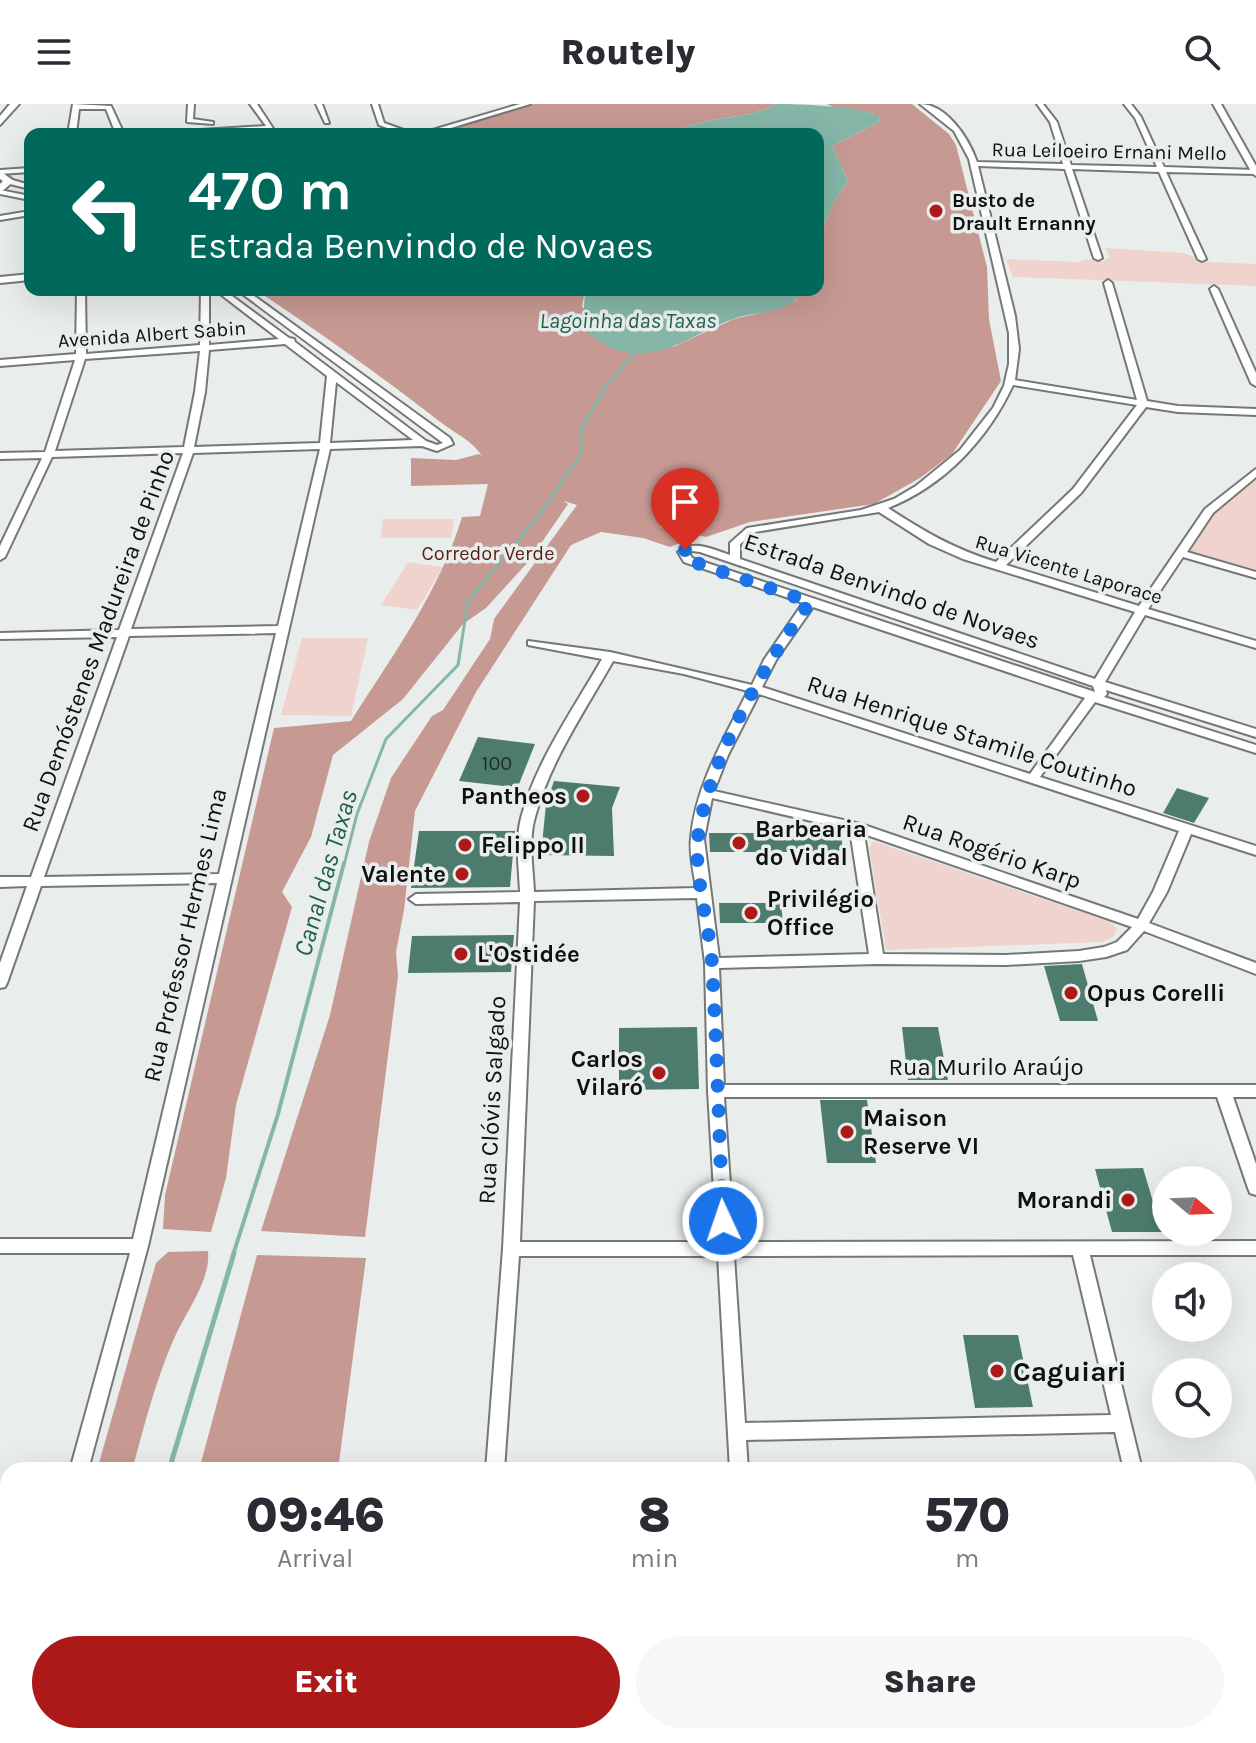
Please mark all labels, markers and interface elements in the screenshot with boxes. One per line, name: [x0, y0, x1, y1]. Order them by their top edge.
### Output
icon: menu: [32, 30, 76, 74]
icon: search: [1180, 30, 1224, 74]
text: Routely: [561, 31, 695, 73]
street label: Rua Leiloeiro Ernani Mello: [991, 138, 1227, 165]
text: 470 m: [188, 158, 352, 223]
icon: left: [56, 160, 160, 264]
place label: Busto de Drault Ernanny: [952, 189, 1096, 235]
marker: Busto de Drault Ernanny: [927, 202, 945, 220]
text: Estrada Benvindo de Novaes: [188, 225, 654, 267]
water label: Lagoinha das Taxas: [540, 308, 716, 334]
street label: Avenida Albert Sabin: [57, 316, 247, 353]
street label: Rua Demóstenes Madureira de Pinho: [16, 447, 180, 835]
pin: [651, 468, 719, 550]
icon: arrive: [663, 480, 707, 524]
street label: Estrada Benvindo de Novaes: [741, 527, 1043, 655]
street label: Rua Vicente Laporace: [973, 530, 1165, 609]
park label: Corredor Verde: [422, 542, 554, 565]
street label: Rua Henrique Stamile Coutinho: [804, 669, 1140, 803]
house number: 100: [482, 752, 512, 775]
place label: Pantheos: [461, 782, 567, 810]
street label: Rua Professor Hermes Lima: [138, 785, 232, 1085]
water label: Canal das Taxas: [287, 786, 364, 960]
marker: Pantheos: [574, 787, 592, 805]
street label: Rua Rogério Karp: [899, 807, 1085, 895]
place label: Barbearia do Vidal: [755, 815, 867, 871]
place label: Felippo II: [481, 831, 585, 859]
marker: Barbearia do Vidal: [730, 834, 748, 852]
marker: Felippo II: [456, 836, 474, 854]
place label: Valente: [361, 860, 446, 888]
marker: Valente: [453, 865, 471, 883]
place label: Privilégio Office: [767, 885, 874, 941]
marker: Privilégio Office: [742, 904, 760, 922]
place label: L'Ostidée: [477, 940, 580, 968]
marker: L'Ostidée: [452, 945, 470, 963]
place label: Opus Corelli: [1087, 979, 1225, 1007]
marker: Opus Corelli: [1062, 984, 1080, 1002]
street label: Rua Clóvis Salgado: [473, 995, 511, 1205]
place label: Carlos Vilaró: [571, 1045, 643, 1101]
street label: Rua Murilo Araújo: [888, 1053, 1084, 1081]
marker: Carlos Vilaró: [650, 1064, 668, 1082]
place label: Maison Reserve VI: [863, 1104, 979, 1160]
marker: Maison Reserve VI: [838, 1123, 856, 1141]
north arrow: [1152, 1166, 1232, 1246]
map controls: [1152, 1166, 1232, 1438]
position arrow: [681, 1179, 765, 1263]
place label: Morandi: [1016, 1186, 1112, 1214]
marker: Morandi: [1119, 1191, 1137, 1209]
button: sound: [1152, 1262, 1232, 1342]
place label: Caguiari: [1013, 1355, 1127, 1388]
button: search: [1152, 1358, 1232, 1438]
marker: Caguiari: [988, 1362, 1006, 1380]
text: 09:46: [246, 1487, 385, 1543]
text: 8: [638, 1487, 671, 1543]
text: 570: [924, 1487, 1010, 1543]
text: Arrival: [277, 1543, 353, 1574]
text: min: [631, 1543, 678, 1574]
text: m: [955, 1543, 979, 1574]
button: Exit: [32, 1636, 620, 1728]
button: Share: [636, 1636, 1224, 1728]

